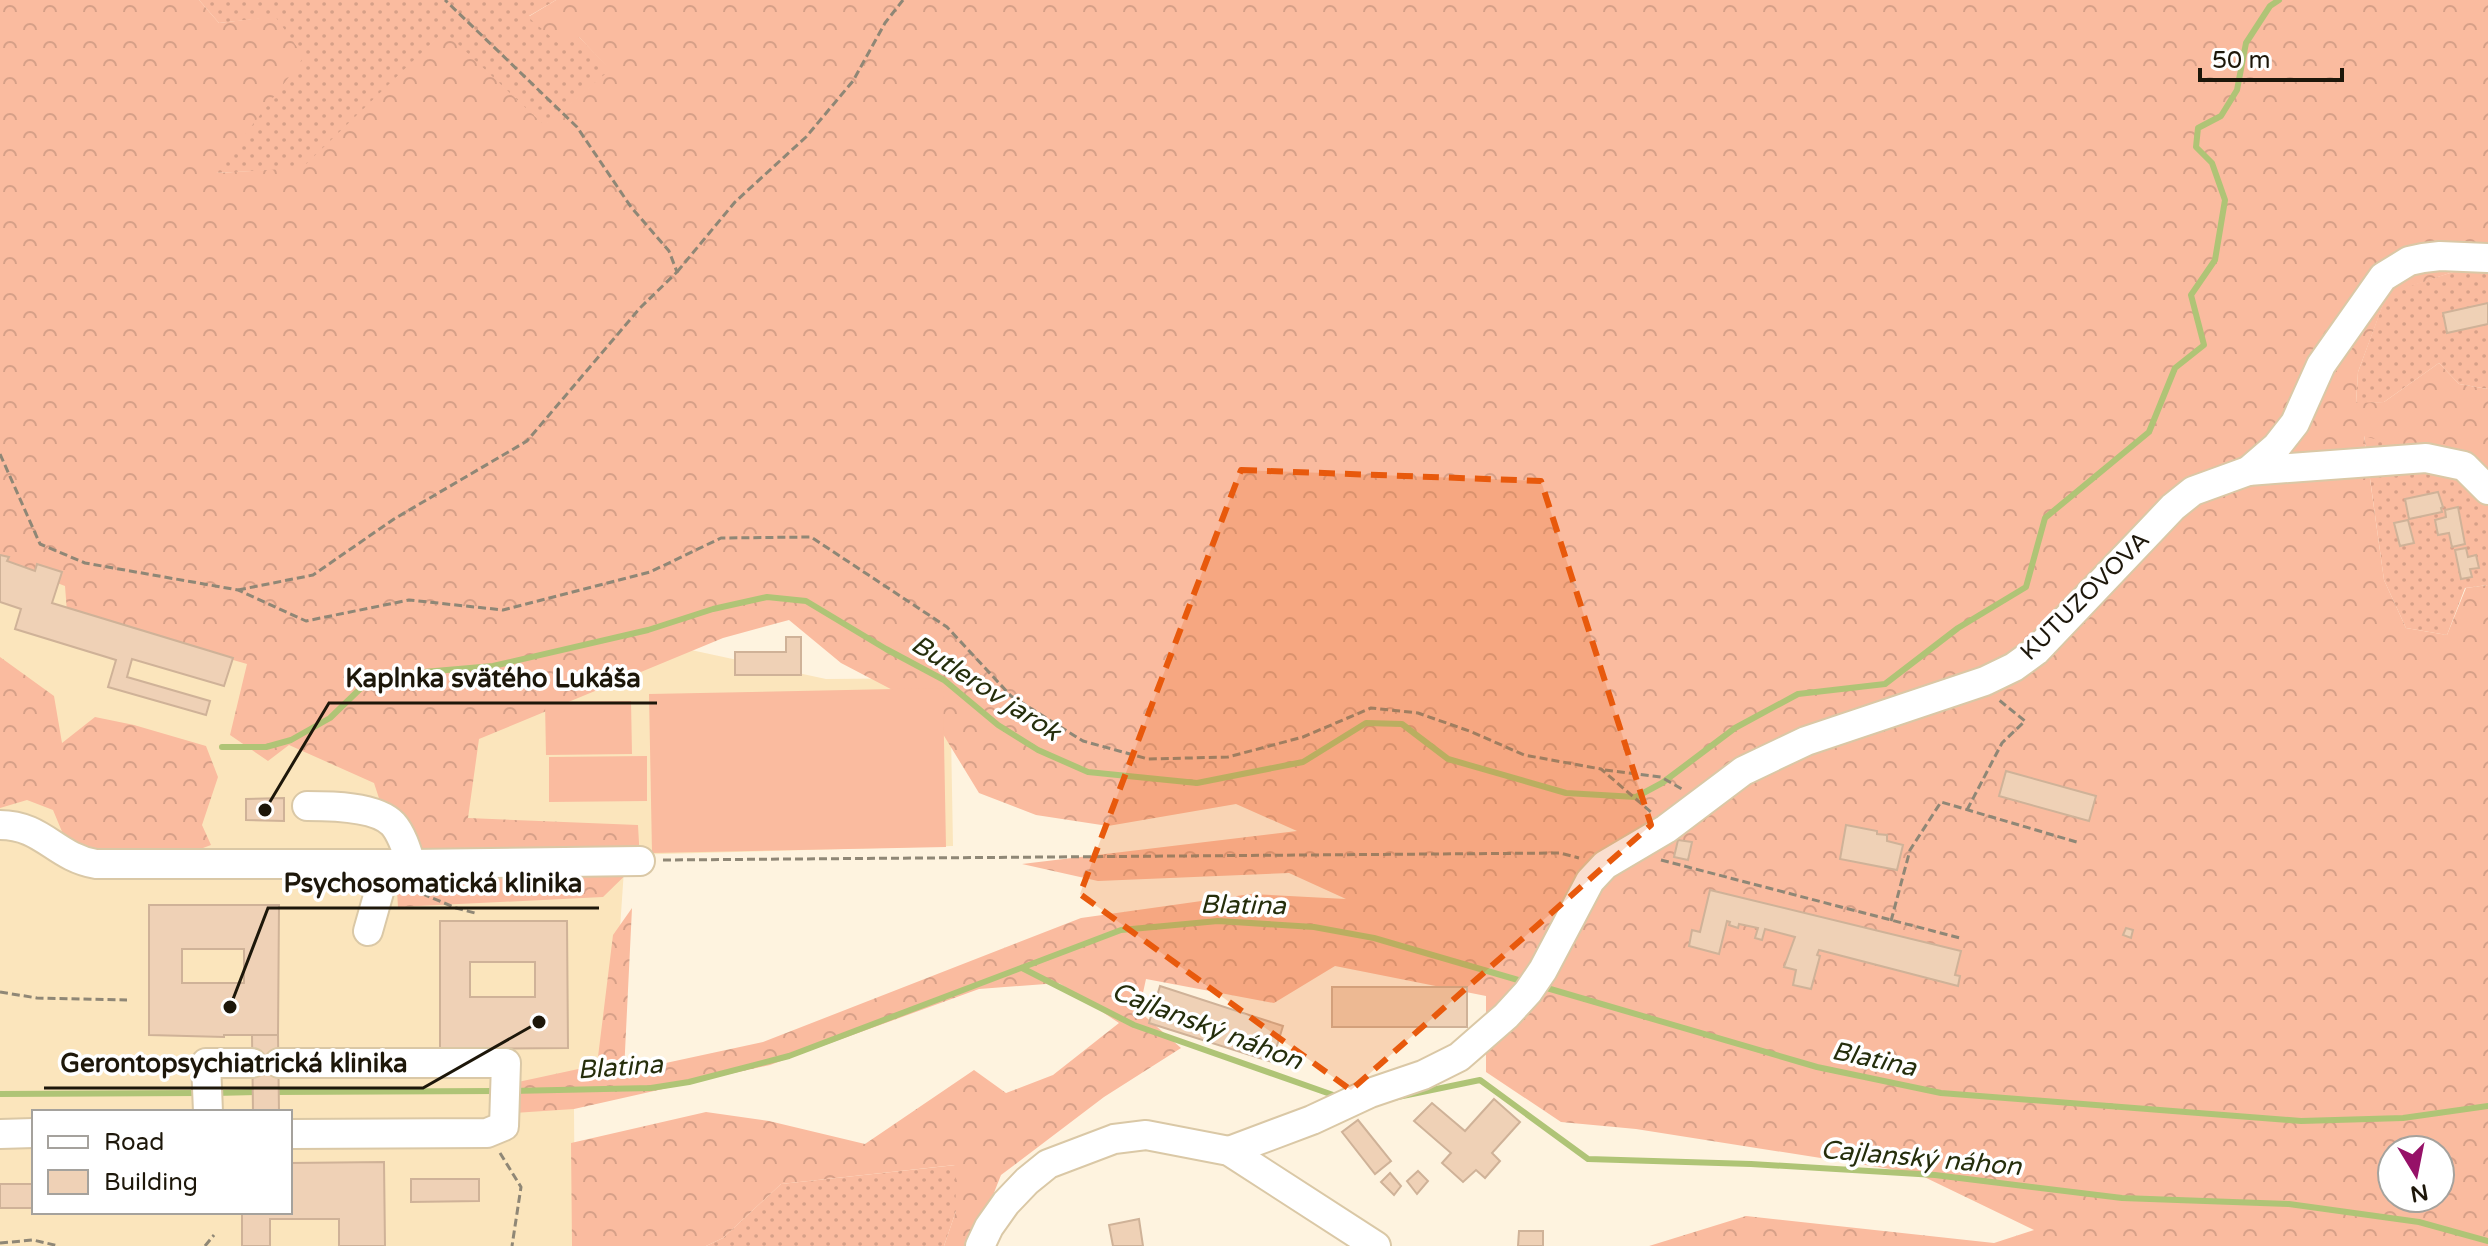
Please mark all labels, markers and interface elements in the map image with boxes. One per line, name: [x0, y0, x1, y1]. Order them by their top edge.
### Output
scale bar: [2200, 32, 2342, 82]
text: 50 m: [2212, 46, 2270, 75]
street label: KUTUZOVOVA: [2014, 525, 2156, 667]
water label: Butlerov jarok: [906, 628, 1068, 749]
callout: Kaplnka svätého Lukáša: [329, 653, 657, 703]
text: Kaplnka svätého Lukáša: [345, 663, 641, 694]
callout: Psychosomatická klinika: [268, 858, 599, 908]
text: Psychosomatická klinika: [284, 868, 582, 899]
water label: Blatina: [1200, 889, 1287, 921]
water label: Cajlanský náhon: [1107, 975, 1308, 1077]
water label: Blatina: [1829, 1035, 1920, 1083]
callout: Gerontopsychiatrická klinika: [44, 1038, 423, 1088]
text: Gerontopsychiatrická klinika: [60, 1048, 408, 1079]
water label: Blatina: [576, 1048, 665, 1085]
legend: [32, 1110, 292, 1214]
text: Road: [104, 1128, 164, 1157]
water label: Cajlanský náhon: [1819, 1134, 2024, 1182]
north arrow: [2376, 1134, 2456, 1214]
text: Building: [104, 1168, 198, 1197]
text: N: [2408, 1178, 2430, 1207]

